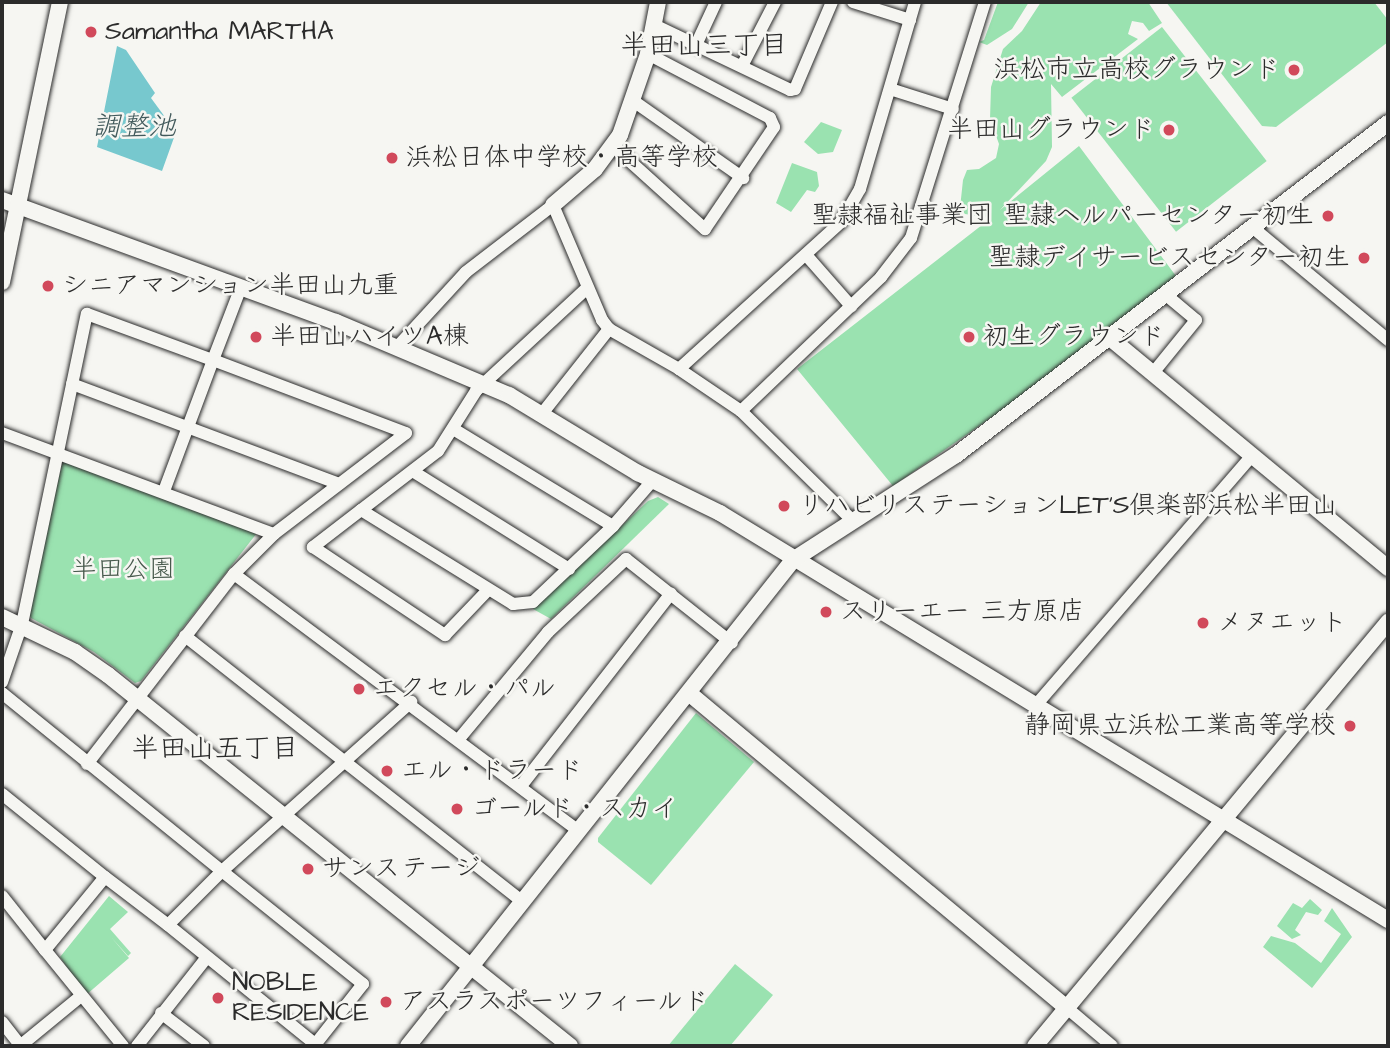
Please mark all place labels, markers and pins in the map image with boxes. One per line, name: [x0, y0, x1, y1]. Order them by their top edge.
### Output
place label: Samantha MARTHA: [105, 16, 334, 48]
marker: Samantha MARTHA: [83, 24, 99, 40]
place label: 浜松市立高校グラウンド: [994, 54, 1280, 86]
marker: 浜松市立高校グラウンド: [1286, 62, 1302, 78]
place label: 半田山グラウンド: [947, 114, 1155, 146]
marker: 半田山グラウンド: [1161, 122, 1177, 138]
place label: 浜松日体中学校・高等学校: [406, 142, 718, 174]
marker: 浜松日体中学校・高等学校: [384, 150, 400, 166]
place label: 聖隷福祉事業団 聖隷ヘルパーセンター初生: [810, 200, 1314, 232]
marker: 聖隷福祉事業団 聖隷ヘルパーセンター初生: [1320, 208, 1336, 224]
place label: 聖隷デイサービスセンター初生: [986, 242, 1350, 274]
marker: 聖隷デイサービスセンター初生: [1356, 250, 1372, 266]
place label: シニアマンション半田山九重: [62, 270, 400, 302]
marker: シニアマンション半田山九重: [40, 278, 56, 294]
place label: 半田山ハイツA棟: [270, 321, 469, 353]
place label: 初生グラウンド: [983, 321, 1165, 353]
marker: 半田山ハイツA棟: [248, 329, 264, 345]
marker: 初生グラウンド: [961, 329, 977, 345]
place label: リハビリステーションLET’S倶楽部浜松半田山: [798, 490, 1337, 522]
marker: リハビリステーションLET’S倶楽部浜松半田山: [776, 498, 792, 514]
place label: スリーエー 三方原店: [840, 596, 1084, 628]
marker: スリーエー 三方原店: [818, 604, 834, 620]
place label: メヌエット: [1217, 607, 1347, 639]
marker: メヌエット: [1195, 615, 1211, 631]
place label: エクセル・パル: [373, 673, 555, 705]
marker: エクセル・パル: [351, 681, 367, 697]
place label: 静岡県立浜松工業高等学校: [1024, 710, 1336, 742]
marker: 静岡県立浜松工業高等学校: [1342, 718, 1358, 734]
place label: エル・ドラード: [401, 755, 583, 787]
marker: エル・ドラード: [379, 763, 395, 779]
place label: ゴールド・スカイ: [471, 793, 679, 825]
marker: ゴールド・スカイ: [449, 801, 465, 817]
place label: サンステージ: [322, 853, 478, 885]
marker: サンステージ: [300, 861, 316, 877]
place label: NOBLE RESIDENCE: [232, 967, 369, 1028]
place label: アスラスポーツフィールド: [400, 986, 712, 1018]
marker: NOBLE RESIDENCE: [210, 990, 226, 1006]
marker: アスラスポーツフィールド: [378, 994, 394, 1010]

